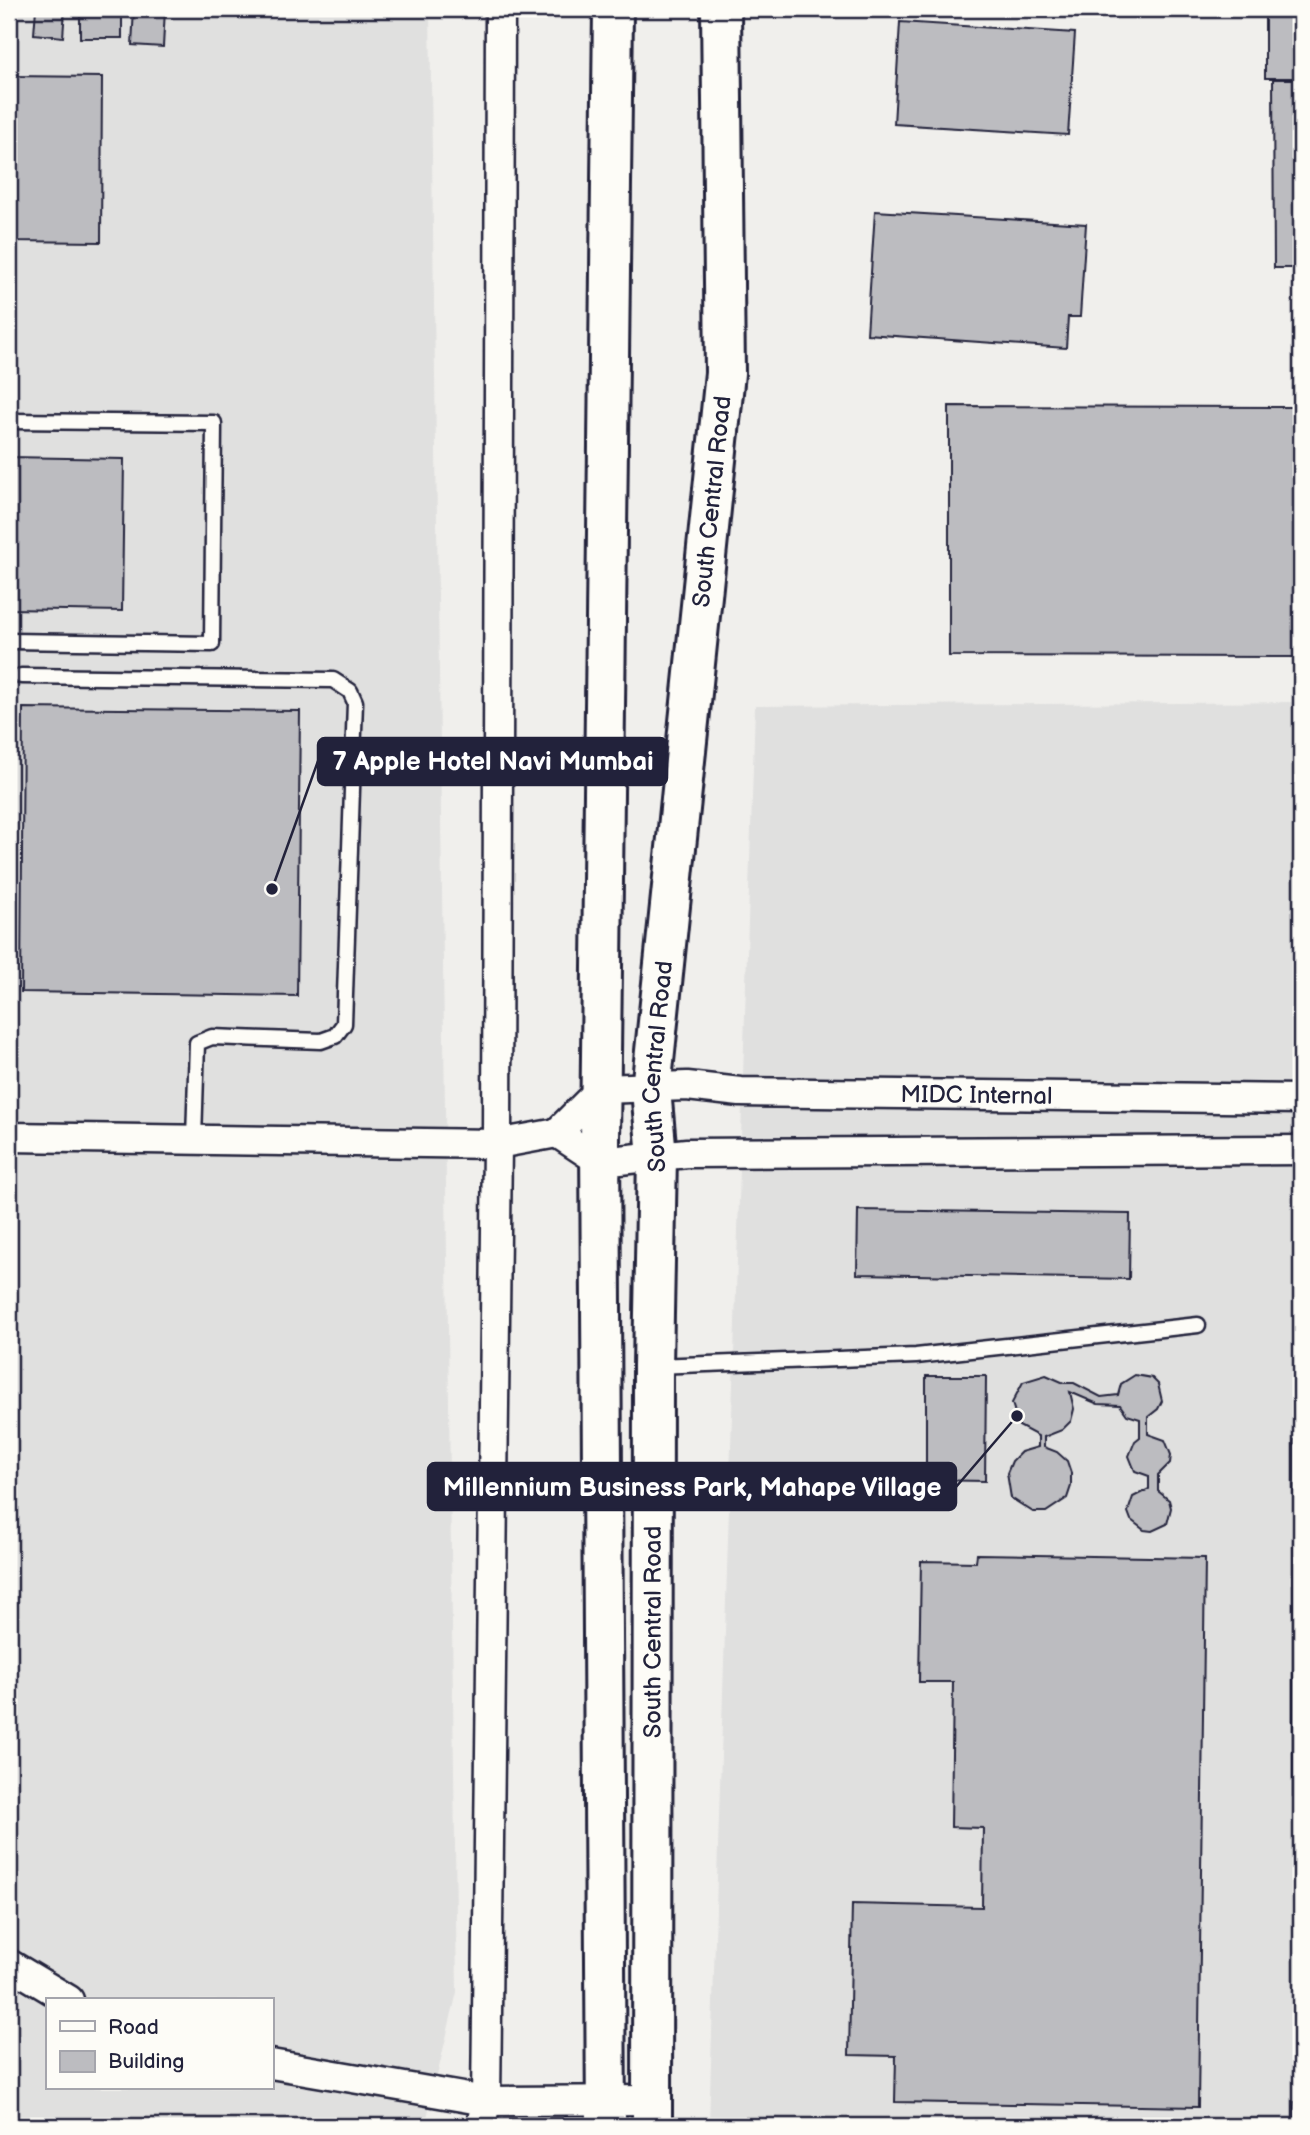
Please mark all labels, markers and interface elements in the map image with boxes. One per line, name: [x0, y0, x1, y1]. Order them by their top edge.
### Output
street label: South Central Road: [686, 394, 737, 609]
callout: 7 Apple Hotel Navi Mumbai: [318, 738, 667, 785]
text: 7 Apple Hotel Navi Mumbai: [332, 747, 654, 778]
street label: South Central Road: [636, 959, 679, 1173]
street label: MIDC Internal: [900, 1080, 1053, 1110]
callout: Millennium Business Park, Mahape Village: [428, 1463, 956, 1510]
text: Millennium Business Park, Mahape Village: [443, 1473, 941, 1504]
street label: South Central Road: [638, 1526, 667, 1738]
legend: [46, 1998, 273, 2090]
text: Road: [108, 2015, 159, 2040]
text: Building: [108, 2049, 184, 2074]

